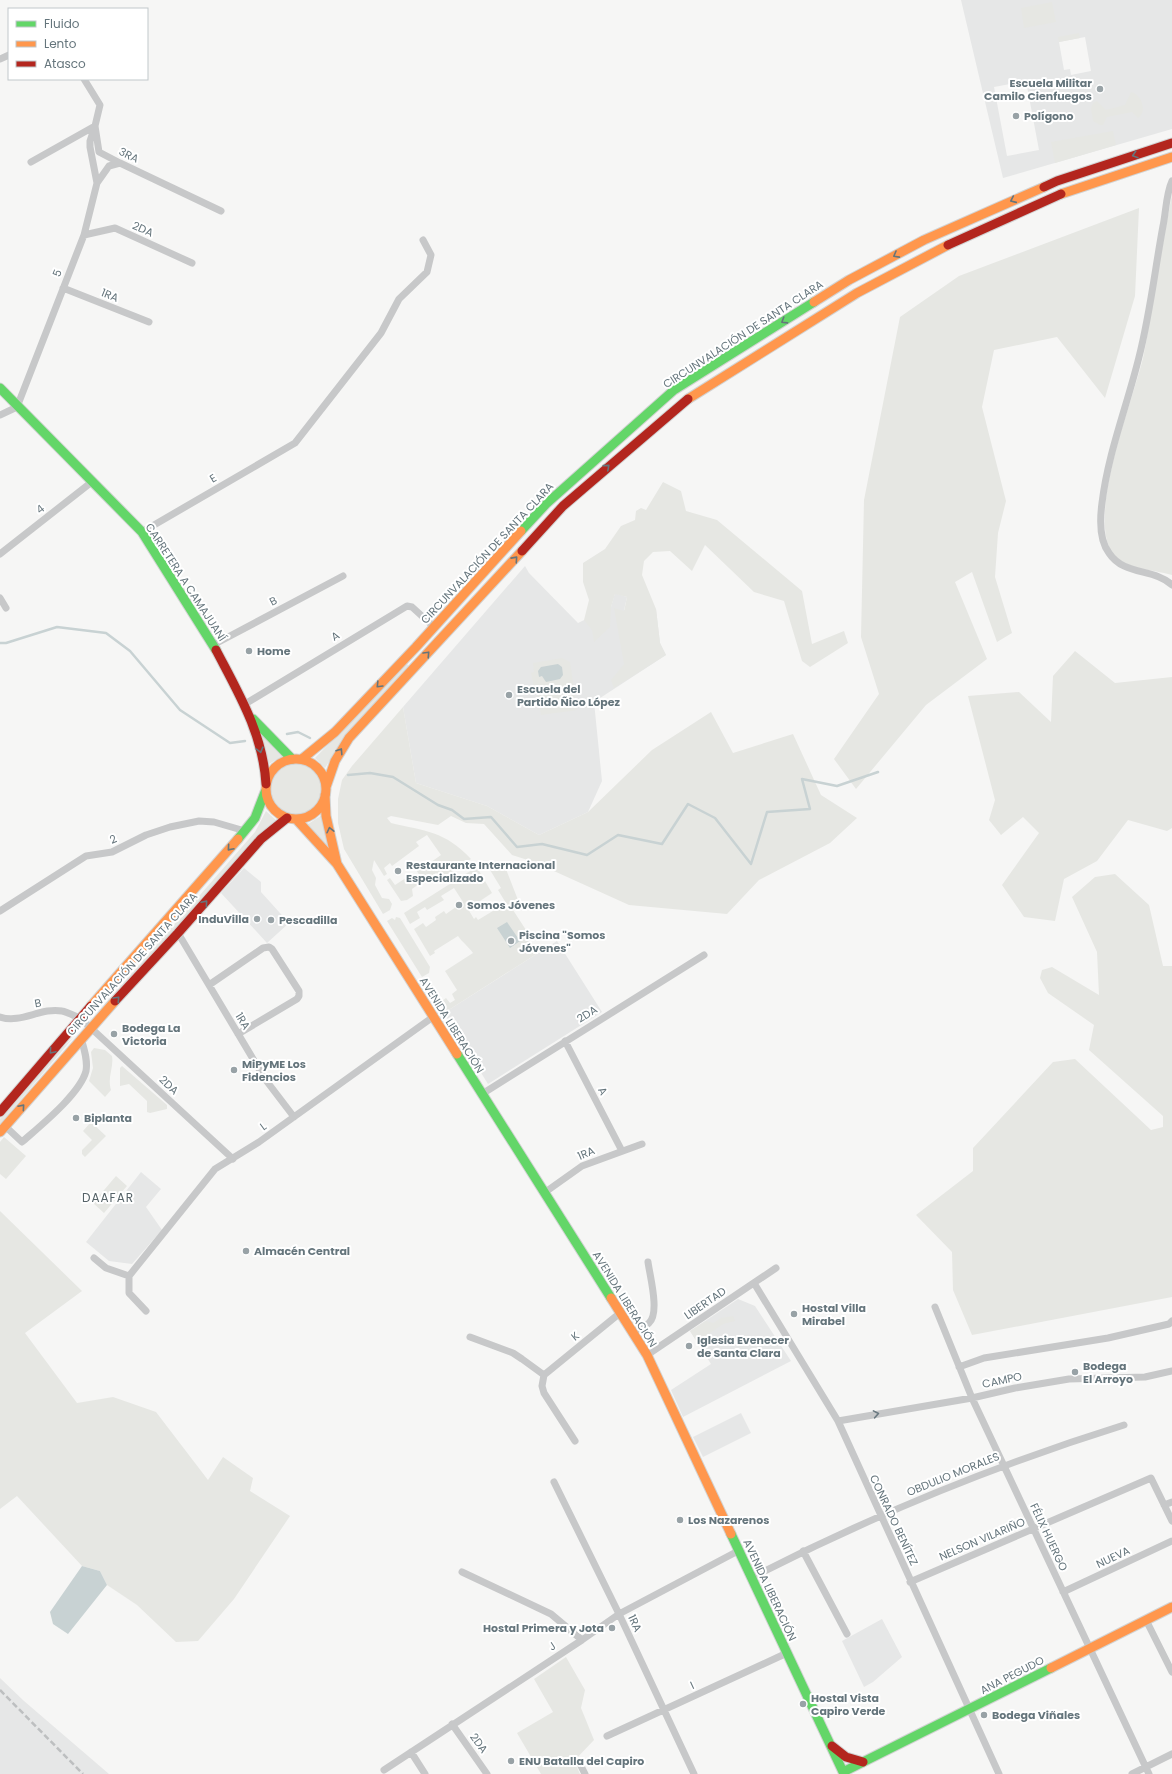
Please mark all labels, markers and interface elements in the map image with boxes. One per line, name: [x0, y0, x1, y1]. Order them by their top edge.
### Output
legend: [8, 8, 148, 80]
text: Fluido: [44, 15, 80, 32]
text: Lento: [44, 35, 77, 52]
text: Atasco: [44, 55, 86, 72]
place label: Escuela Militar Camilo Cienfuegos: [984, 75, 1092, 104]
marker: Escuela Militar Camilo Cienfuegos: [1095, 84, 1105, 94]
place label: Polígono: [1024, 108, 1074, 124]
marker: Polígono: [1011, 111, 1021, 121]
street label: 3RA: [116, 143, 142, 167]
one-way arrow: [1132, 150, 1139, 159]
one-way arrow: [1010, 195, 1018, 203]
street label: 2DA: [130, 217, 157, 241]
one-way arrow: [892, 250, 900, 258]
street label: 5: [48, 267, 66, 279]
street label: CIRCUNVALACIÓN DE SANTA CLARA: [660, 276, 827, 392]
street label: 1RA: [99, 284, 122, 306]
one-way arrow: [781, 317, 788, 324]
one-way arrow: [602, 465, 610, 472]
street label: E: [207, 470, 219, 486]
street label: CIRCUNVALACIÓN DE SANTA CLARA: [417, 478, 557, 627]
street label: 4: [32, 501, 48, 517]
street label: CARRETERA A CAMAJUANÍ: [142, 520, 230, 644]
one-way arrow: [510, 556, 517, 563]
street label: B: [266, 592, 280, 610]
street label: A: [328, 627, 343, 645]
place label: Home: [257, 643, 291, 659]
marker: Home: [244, 646, 254, 656]
one-way arrow: [422, 651, 430, 659]
one-way arrow: [376, 680, 384, 688]
place label: Escuela del Partido Ñico López: [517, 681, 621, 710]
marker: Escuela del Partido Ñico López: [504, 690, 514, 700]
one-way arrow: [256, 747, 264, 753]
one-way arrow: [336, 748, 343, 755]
one-way arrow: [326, 827, 334, 833]
street label: 2: [107, 830, 119, 848]
one-way arrow: [227, 843, 235, 851]
place label: Restaurante Internacional Especializado: [406, 857, 555, 886]
marker: Restaurante Internacional Especializado: [393, 866, 403, 876]
street label: CIRCUNVALACIÓN DE SANTA CLARA: [63, 888, 201, 1039]
place label: Somos Jóvenes: [467, 897, 555, 913]
one-way arrow: [200, 900, 208, 908]
marker: Somos Jóvenes: [454, 900, 464, 910]
place label: InduVilla: [198, 911, 249, 927]
place label: Pescadilla: [279, 912, 338, 928]
marker: InduVilla: [252, 914, 262, 924]
marker: Pescadilla: [266, 915, 276, 925]
place label: Piscina "Somos Jóvenes": [519, 927, 605, 956]
marker: Piscina "Somos Jóvenes": [506, 936, 516, 946]
street label: AVENIDA LIBERACIÓN: [416, 974, 488, 1076]
street label: B: [33, 994, 43, 1011]
one-way arrow: [112, 996, 120, 1004]
street label: 2DA: [574, 1001, 601, 1026]
street label: 1RA: [232, 1009, 255, 1033]
place label: Bodega La Victoria: [122, 1020, 181, 1049]
marker: Bodega La Victoria: [109, 1029, 119, 1039]
one-way arrow: [50, 1046, 57, 1054]
place label: MiPyME Los Fidencios: [242, 1056, 306, 1085]
marker: MiPyME Los Fidencios: [229, 1065, 239, 1075]
street label: 2DA: [156, 1072, 183, 1099]
street label: A: [594, 1084, 612, 1098]
one-way arrow: [18, 1104, 25, 1111]
place label: Biplanta: [84, 1110, 132, 1126]
marker: Biplanta: [71, 1113, 81, 1123]
street label: L: [256, 1118, 270, 1134]
street label: 1RA: [575, 1142, 598, 1164]
district label: DAAFAR: [82, 1189, 134, 1206]
place label: Almacén Central: [254, 1243, 350, 1259]
marker: Almacén Central: [241, 1246, 251, 1256]
street label: AVENIDA LIBERACIÓN: [589, 1248, 661, 1350]
street label: LIBERTAD: [681, 1283, 729, 1323]
place label: Hostal Villa Mirabel: [802, 1300, 866, 1329]
marker: Hostal Villa Mirabel: [789, 1309, 799, 1319]
street label: K: [567, 1327, 583, 1344]
place label: Iglesia Evenecer de Santa Clara: [697, 1332, 789, 1361]
marker: Iglesia Evenecer de Santa Clara: [684, 1341, 694, 1351]
place label: Bodega El Arroyo: [1083, 1358, 1133, 1387]
marker: Bodega El Arroyo: [1070, 1367, 1080, 1377]
street label: CAMPO: [981, 1368, 1024, 1392]
one-way arrow: [873, 1410, 879, 1419]
street label: OBDULIO MORALES: [904, 1448, 1002, 1500]
street label: CONRADO BENÍTEZ: [866, 1472, 922, 1568]
street label: FÉLIX HUERGO: [1026, 1501, 1072, 1574]
place label: Los Nazarenos: [688, 1512, 769, 1528]
street label: NELSON VILARIÑO: [937, 1514, 1028, 1564]
marker: Los Nazarenos: [675, 1515, 685, 1525]
street label: AVENIDA LIBERACIÓN: [739, 1537, 801, 1643]
street label: NUEVA: [1093, 1542, 1133, 1572]
street label: 1RA: [624, 1612, 646, 1635]
place label: Hostal Primera y Jota: [483, 1620, 604, 1636]
marker: Hostal Primera y Jota: [607, 1623, 617, 1633]
street label: J: [545, 1638, 559, 1654]
street label: ANA PEGUDO: [977, 1652, 1047, 1698]
street label: I: [687, 1677, 697, 1693]
place label: Hostal Vista Capiro Verde: [811, 1690, 886, 1719]
marker: Hostal Vista Capiro Verde: [798, 1699, 808, 1709]
place label: Bodega Viñales: [992, 1707, 1080, 1723]
marker: Bodega Viñales: [979, 1710, 989, 1720]
street label: 2DA: [466, 1730, 492, 1757]
place label: ENU Batalla del Capiro: [519, 1753, 644, 1769]
marker: ENU Batalla del Capiro: [506, 1756, 516, 1766]

